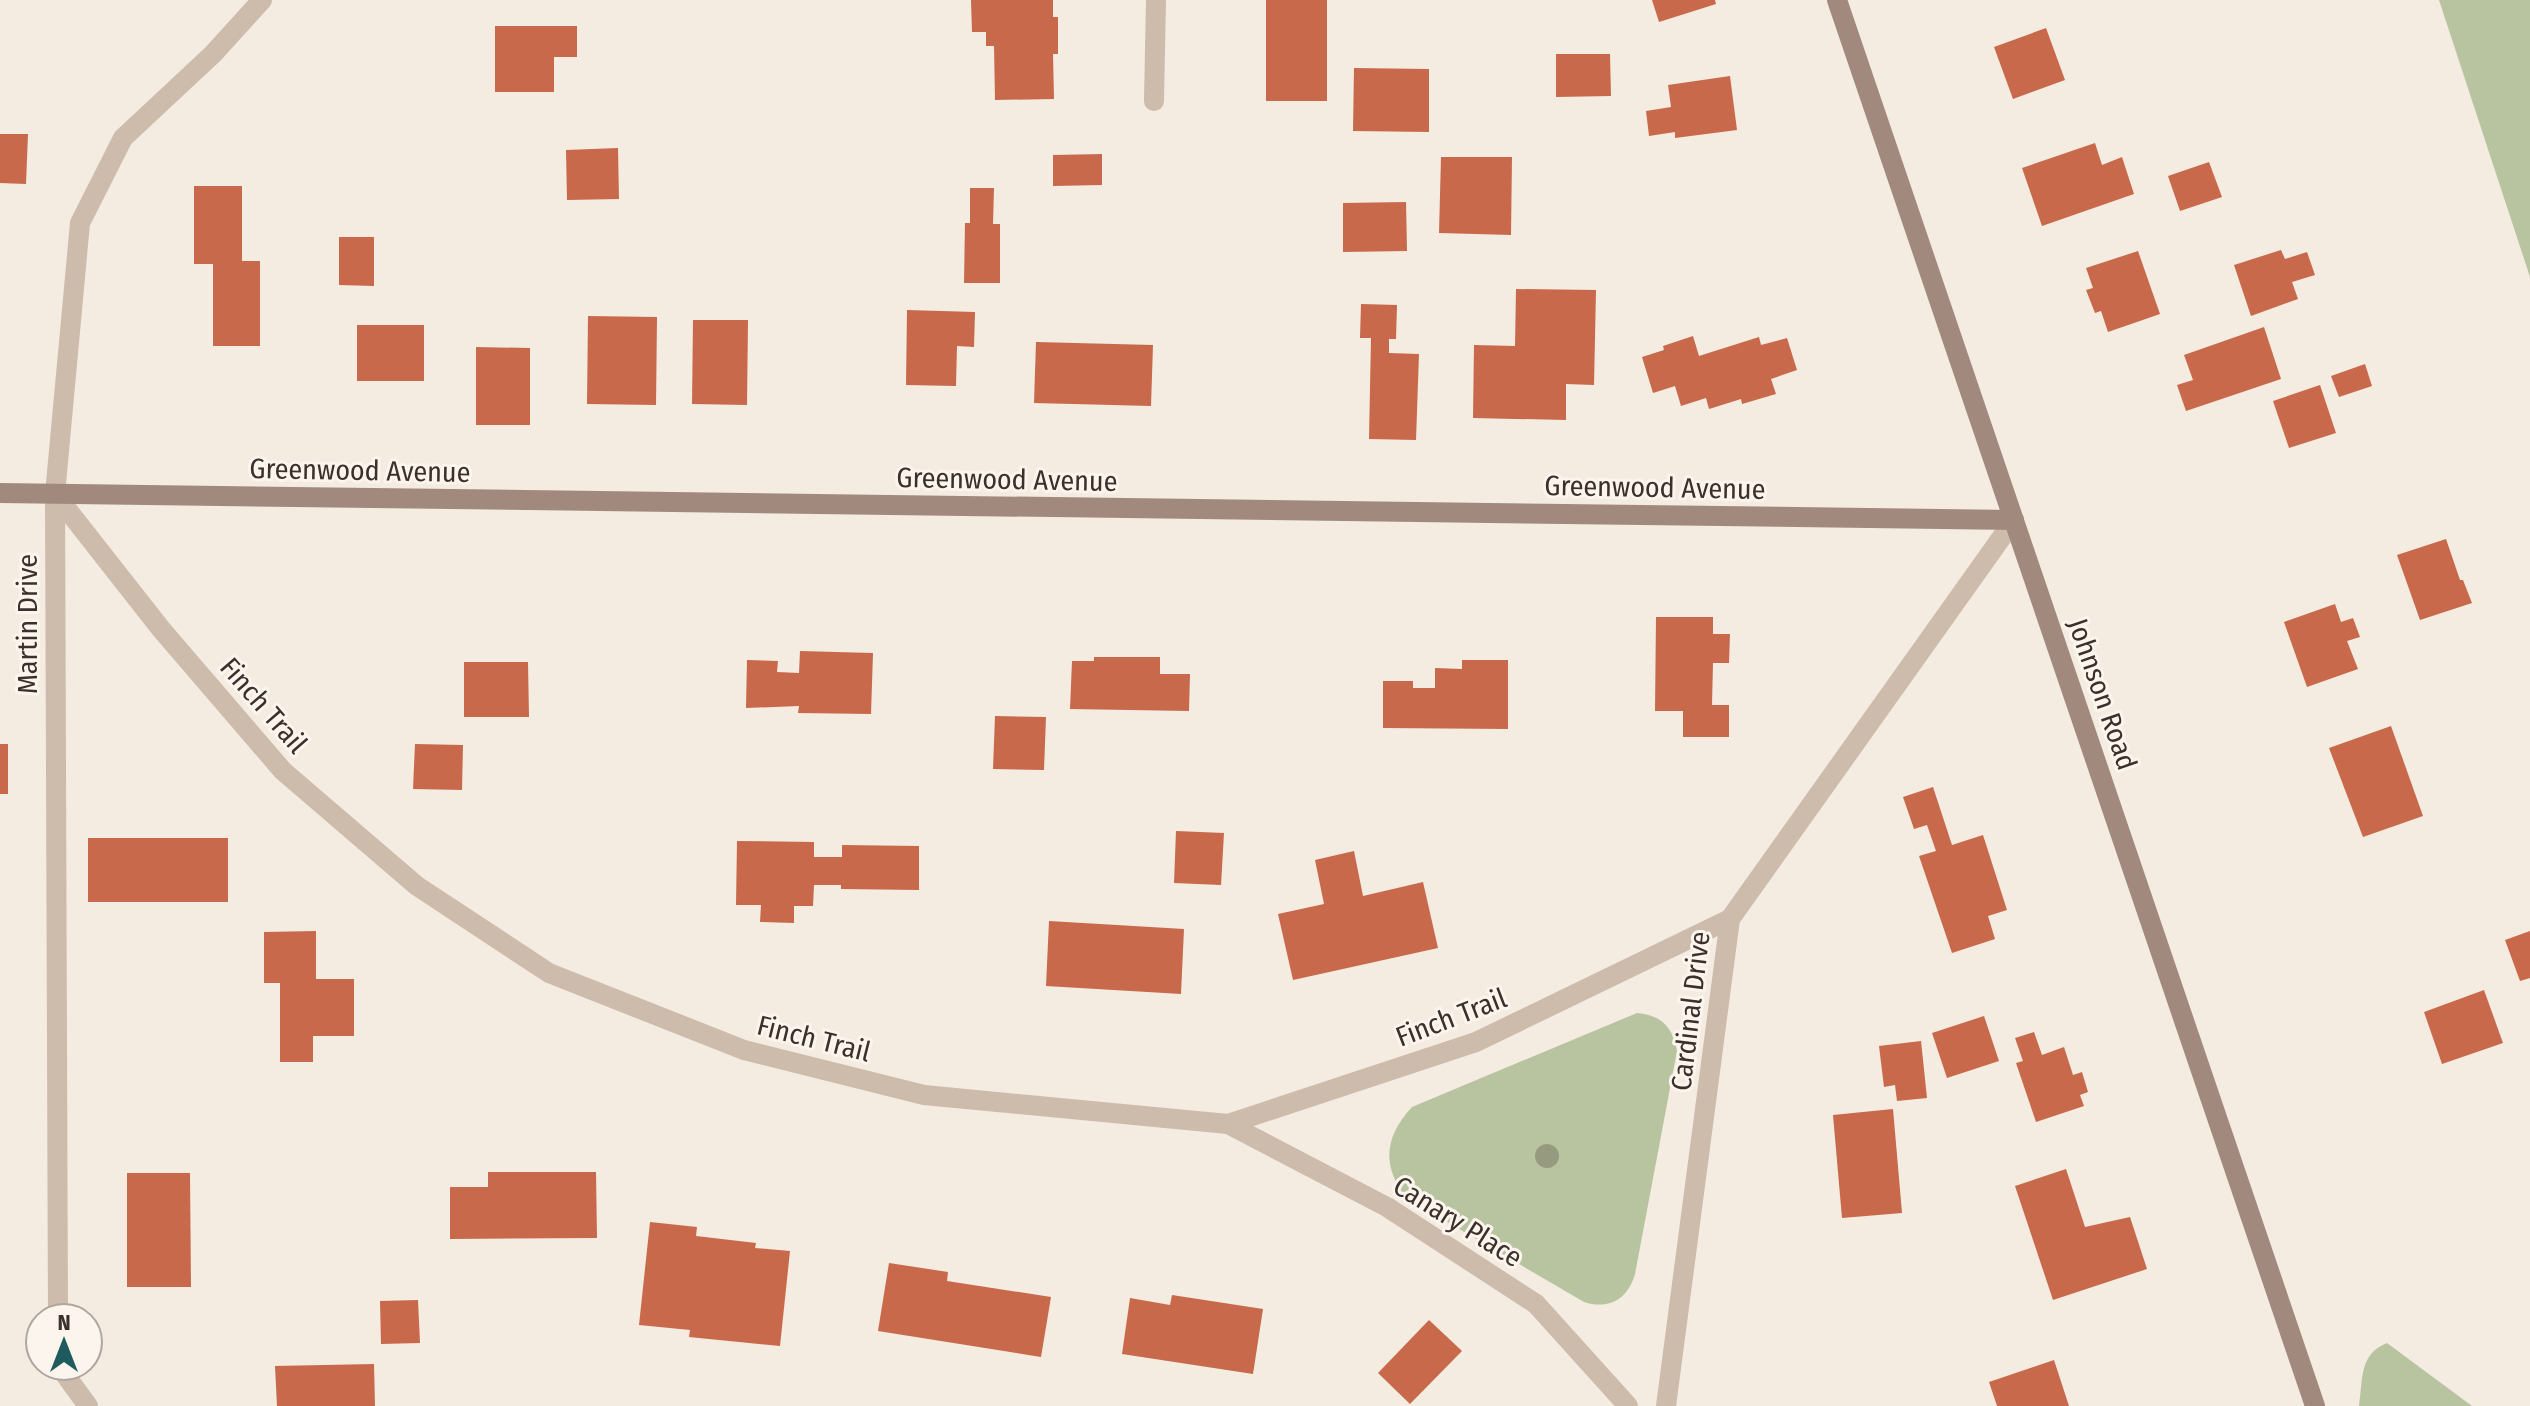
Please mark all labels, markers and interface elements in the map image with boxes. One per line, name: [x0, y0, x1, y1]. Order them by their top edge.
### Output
street label: Greenwood Avenue: [249, 452, 471, 489]
street label: Greenwood Avenue: [896, 461, 1118, 498]
street label: Greenwood Avenue: [1544, 469, 1766, 506]
street label: Martin Drive: [11, 554, 44, 694]
street label: Johnson Road: [2061, 614, 2144, 774]
street label: Finch Trail: [213, 651, 314, 760]
street label: Cardinal Drive: [1664, 930, 1717, 1093]
street label: Finch Trail: [1391, 981, 1511, 1054]
street label: Finch Trail: [754, 1008, 874, 1068]
street label: Canary Place: [1387, 1169, 1528, 1274]
north arrow: [24, 1302, 104, 1382]
text: N: [57, 1309, 71, 1336]

